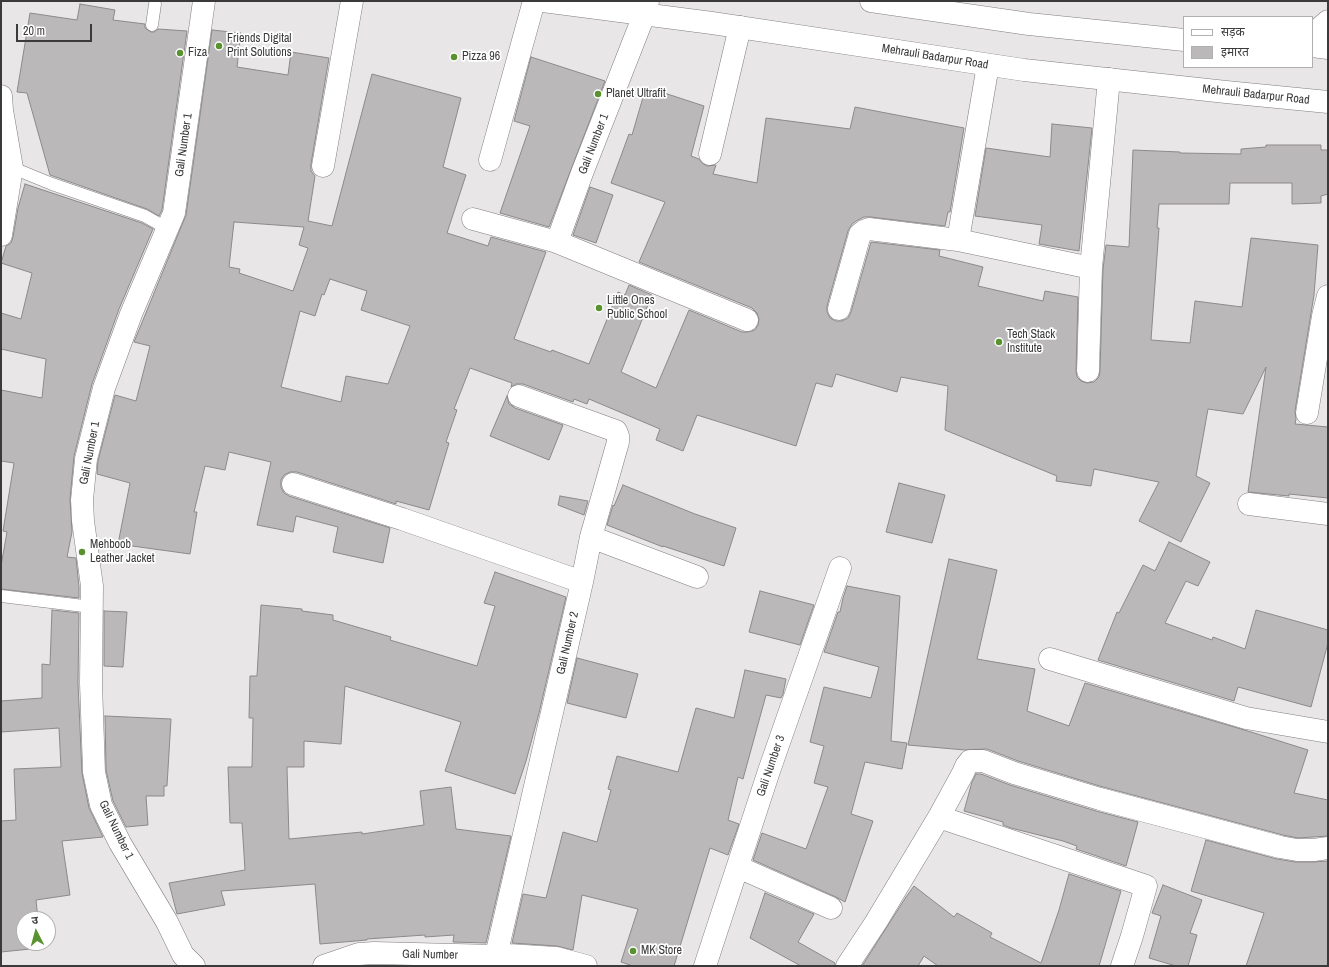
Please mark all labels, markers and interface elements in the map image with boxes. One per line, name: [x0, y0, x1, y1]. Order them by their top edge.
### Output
scale bar: [18, 16, 94, 42]
legend: [1183, 16, 1313, 68]
text: 20 m: [23, 23, 45, 39]
text: सड़क: [1221, 24, 1245, 40]
place label: Friends Digital Print Solutions: [227, 32, 292, 60]
marker: Friends Digital Print Solutions: [214, 41, 224, 51]
street label: Mehrauli Badarpur Road: [881, 41, 989, 73]
text: इमारत: [1221, 44, 1249, 60]
place label: Fiza: [188, 46, 207, 60]
marker: Fiza: [175, 48, 185, 58]
place label: Pizza 96: [462, 50, 500, 64]
marker: Pizza 96: [449, 52, 459, 62]
street label: Mehrauli Badarpur Road: [1202, 82, 1310, 108]
place label: Planet Ultrafit: [606, 87, 666, 101]
marker: Planet Ultrafit: [593, 89, 603, 99]
street label: Gali Number 1: [172, 112, 196, 178]
street label: Gali Number 1: [576, 112, 612, 176]
place label: Little Ones Public School: [607, 294, 667, 322]
marker: Little Ones Public School: [594, 303, 604, 313]
place label: Tech Stack Institute: [1007, 328, 1055, 356]
marker: Tech Stack Institute: [994, 337, 1004, 347]
street label: Gali Number 1: [77, 420, 103, 486]
place label: Mehboob Leather Jacket: [90, 538, 155, 566]
marker: Mehboob Leather Jacket: [77, 547, 87, 557]
street label: Gali Number 2: [554, 610, 582, 676]
street label: Gali Number 3: [754, 733, 788, 799]
street label: Gali Number 1: [96, 798, 136, 862]
north arrow: [16, 911, 56, 951]
text: उ: [31, 913, 39, 927]
place label: MK Store: [641, 944, 682, 958]
marker: MK Store: [628, 946, 638, 956]
street label: Gali Number: [402, 947, 458, 963]

